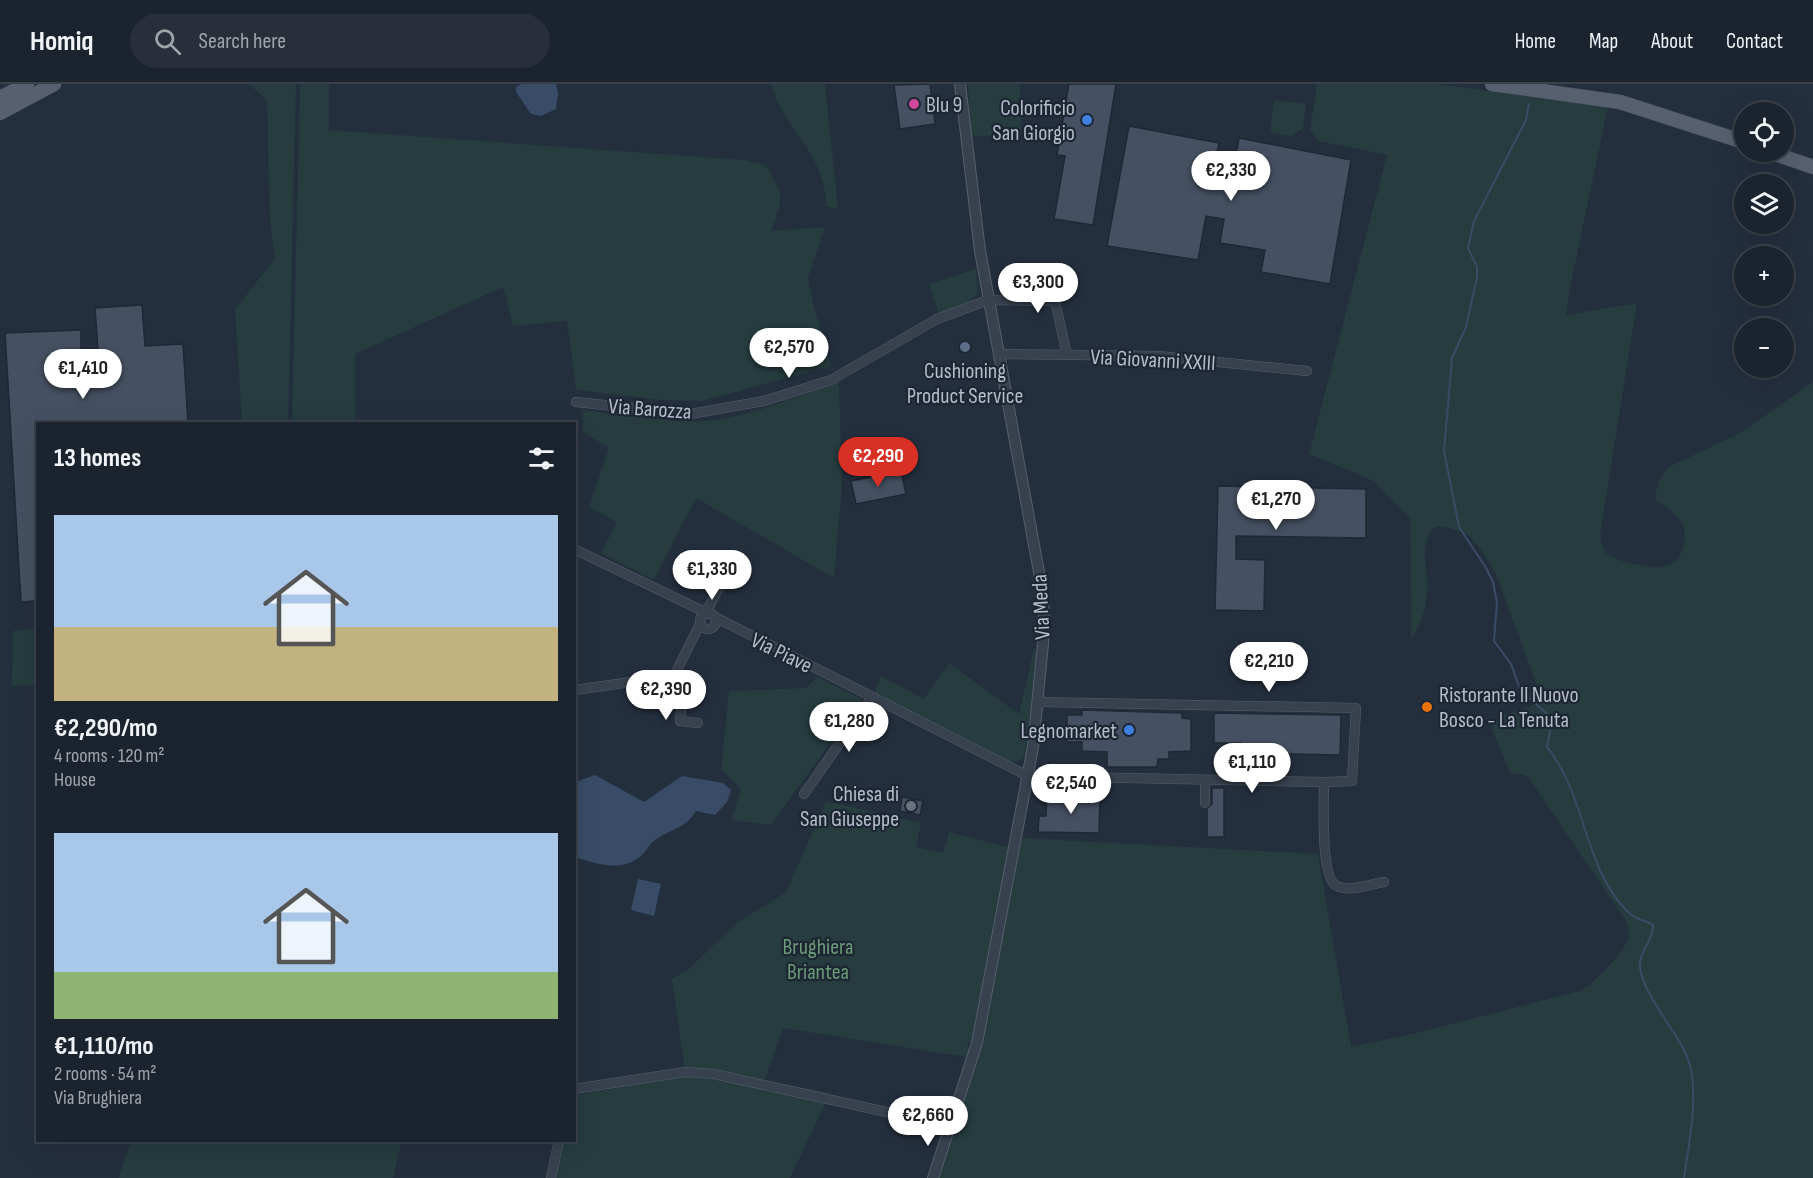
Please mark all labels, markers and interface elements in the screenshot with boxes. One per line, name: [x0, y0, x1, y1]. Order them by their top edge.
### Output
search box: [130, 14, 550, 68]
text: Homiq: [30, 25, 94, 58]
icon: search: [151, 25, 184, 58]
text: Search here: [199, 28, 286, 55]
text: Home: [1515, 29, 1556, 54]
text: Map: [1589, 29, 1618, 54]
text: About: [1651, 29, 1693, 54]
text: Contact: [1726, 29, 1783, 54]
place label: Blu 9: [926, 92, 962, 119]
place label: Colorificio San Giorgio: [992, 95, 1075, 147]
marker: Blu 9: [907, 97, 921, 111]
map controls: [1734, 102, 1794, 378]
button: locate: [1734, 102, 1794, 162]
marker: Colorificio San Giorgio: [1080, 113, 1094, 127]
pin: €2,330: [1182, 151, 1280, 202]
text: €2,330: [1205, 158, 1257, 182]
button: layers: [1734, 174, 1794, 234]
button: +: [1734, 246, 1794, 306]
pin: €3,300: [989, 263, 1087, 314]
text: €3,300: [1012, 270, 1064, 294]
button: −: [1734, 318, 1794, 378]
pin: €2,570: [740, 328, 838, 379]
text: €2,570: [764, 335, 814, 359]
marker: Cushioning Product Service: [958, 340, 972, 354]
street label: Via Giovanni XXIII: [1090, 344, 1216, 377]
pin: €1,410: [34, 349, 132, 400]
text: €1,410: [58, 356, 108, 380]
place label: Cushioning Product Service: [907, 358, 1023, 410]
street label: Via Barozza: [607, 393, 692, 426]
pin: €2,290: [829, 437, 927, 488]
icon: filters: [525, 442, 558, 475]
text: 13 homes: [54, 443, 141, 474]
text: €2,290: [852, 444, 904, 468]
pin: €1,270: [1227, 480, 1325, 531]
text: €1,270: [1251, 487, 1301, 511]
pin: €1,330: [663, 550, 761, 601]
icon: home: [252, 554, 360, 662]
text: €1,330: [687, 557, 737, 581]
street label: Via Meda: [1026, 573, 1057, 640]
street label: Via Piave: [746, 627, 816, 680]
pin: €2,210: [1220, 642, 1318, 693]
text: €2,210: [1244, 649, 1294, 673]
pin: €2,390: [617, 670, 715, 721]
text: €2,390: [640, 677, 692, 701]
place label: Ristorante Il Nuovo Bosco - La Tenuta: [1439, 682, 1579, 734]
marker: Ristorante Il Nuovo Bosco - La Tenuta: [1420, 700, 1434, 714]
pin: €1,280: [800, 702, 898, 753]
text: €1,280: [823, 709, 875, 733]
text: €2,290/mo: [54, 713, 158, 744]
place label: Legnomarket: [1020, 718, 1117, 745]
marker: Legnomarket: [1122, 723, 1136, 737]
pin: €1,110: [1203, 743, 1301, 794]
text: 4 rooms · 120 m²: [54, 744, 165, 768]
text: €1,110: [1228, 750, 1276, 774]
pin: €2,540: [1022, 764, 1120, 815]
text: House: [54, 768, 96, 792]
text: €2,540: [1045, 771, 1097, 795]
place label: Chiesa di San Giuseppe: [800, 781, 899, 833]
marker: Chiesa di San Giuseppe: [904, 799, 918, 813]
icon: home: [252, 872, 360, 980]
park label: Brughiera Briantea: [783, 934, 853, 986]
text: €1,110/mo: [54, 1031, 154, 1062]
text: 2 rooms · 54 m²: [54, 1062, 156, 1086]
text: Via Brughiera: [54, 1086, 142, 1110]
pin: €2,660: [879, 1096, 977, 1147]
text: €2,660: [902, 1103, 954, 1127]

